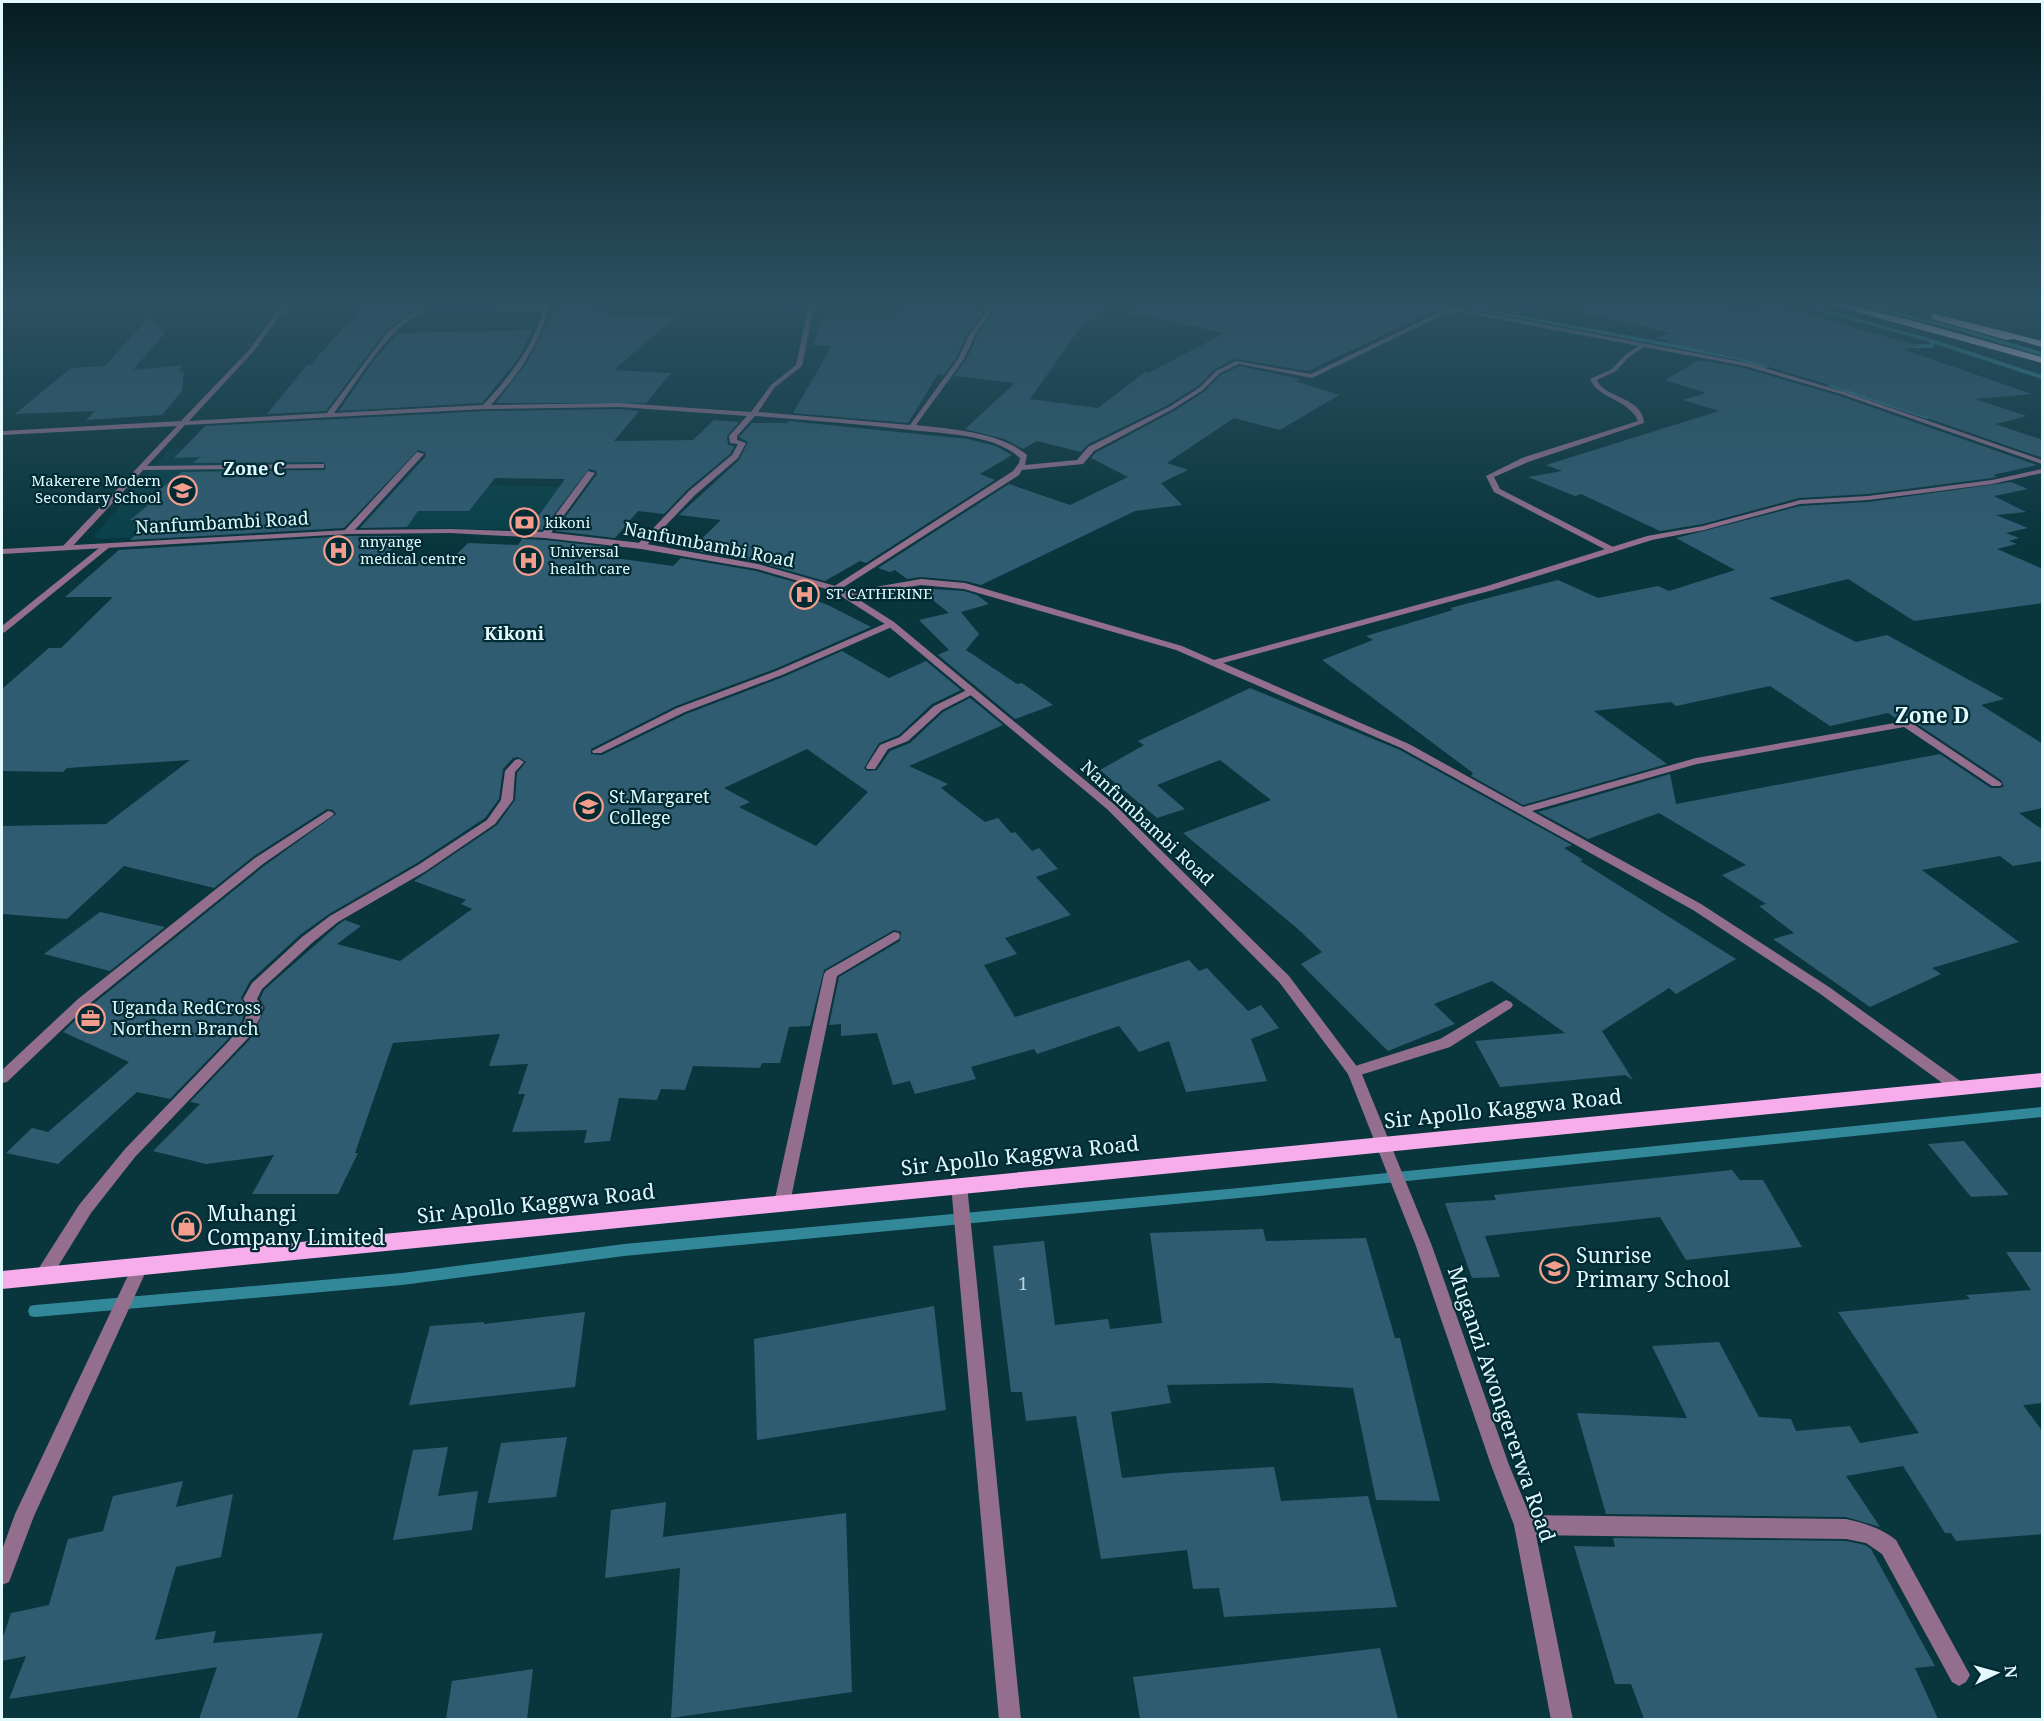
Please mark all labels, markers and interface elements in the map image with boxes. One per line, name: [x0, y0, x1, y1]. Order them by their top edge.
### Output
district label: Zone C: [223, 456, 285, 480]
place label: Makerere Modern Secondary School: [31, 470, 161, 507]
school or university icon: Makerere Modern Secondary School: [166, 474, 198, 506]
street label: Nanfumbambi Road: [135, 505, 309, 539]
bank icon: kikoni: [508, 507, 540, 539]
place label: kikoni: [545, 512, 590, 532]
street label: Nanfumbambi Road: [622, 516, 797, 572]
place label: nnyange medical centre: [360, 531, 466, 568]
hospital icon: nnyange medical centre: [323, 535, 355, 567]
place label: Universal health care: [550, 541, 630, 578]
hospital icon: Universal health care: [513, 545, 545, 577]
hospital icon: ST CATHERINE: [789, 578, 821, 610]
place label: ST CATHERINE: [826, 583, 932, 603]
district label: Kikoni: [484, 621, 545, 645]
district label: Zone D: [1895, 701, 1969, 729]
street label: Nanfumbambi Road: [1076, 754, 1219, 890]
place label: St.Margaret College: [609, 784, 709, 829]
school or university icon: St.Margaret College: [572, 791, 604, 823]
place label: Uganda RedCross Northern Branch: [112, 995, 261, 1040]
office icon: Uganda RedCross Northern Branch: [75, 1002, 107, 1034]
street label: Sir Apollo Kaggwa Road: [1383, 1082, 1623, 1134]
street label: Sir Apollo Kaggwa Road: [900, 1129, 1140, 1181]
street label: Sir Apollo Kaggwa Road: [416, 1177, 656, 1229]
place label: Muhangi Company Limited: [207, 1199, 385, 1251]
shop icon: Muhangi Company Limited: [170, 1210, 202, 1242]
place label: Sunrise Primary School: [1576, 1241, 1731, 1293]
school or university icon: Sunrise Primary School: [1539, 1252, 1571, 1284]
street label: Muganzi Awongererwa Road: [1441, 1262, 1562, 1545]
house number: 1: [1018, 1271, 1028, 1295]
north arrow: [1966, 1643, 2026, 1703]
text: N: [1999, 1664, 2022, 1679]

